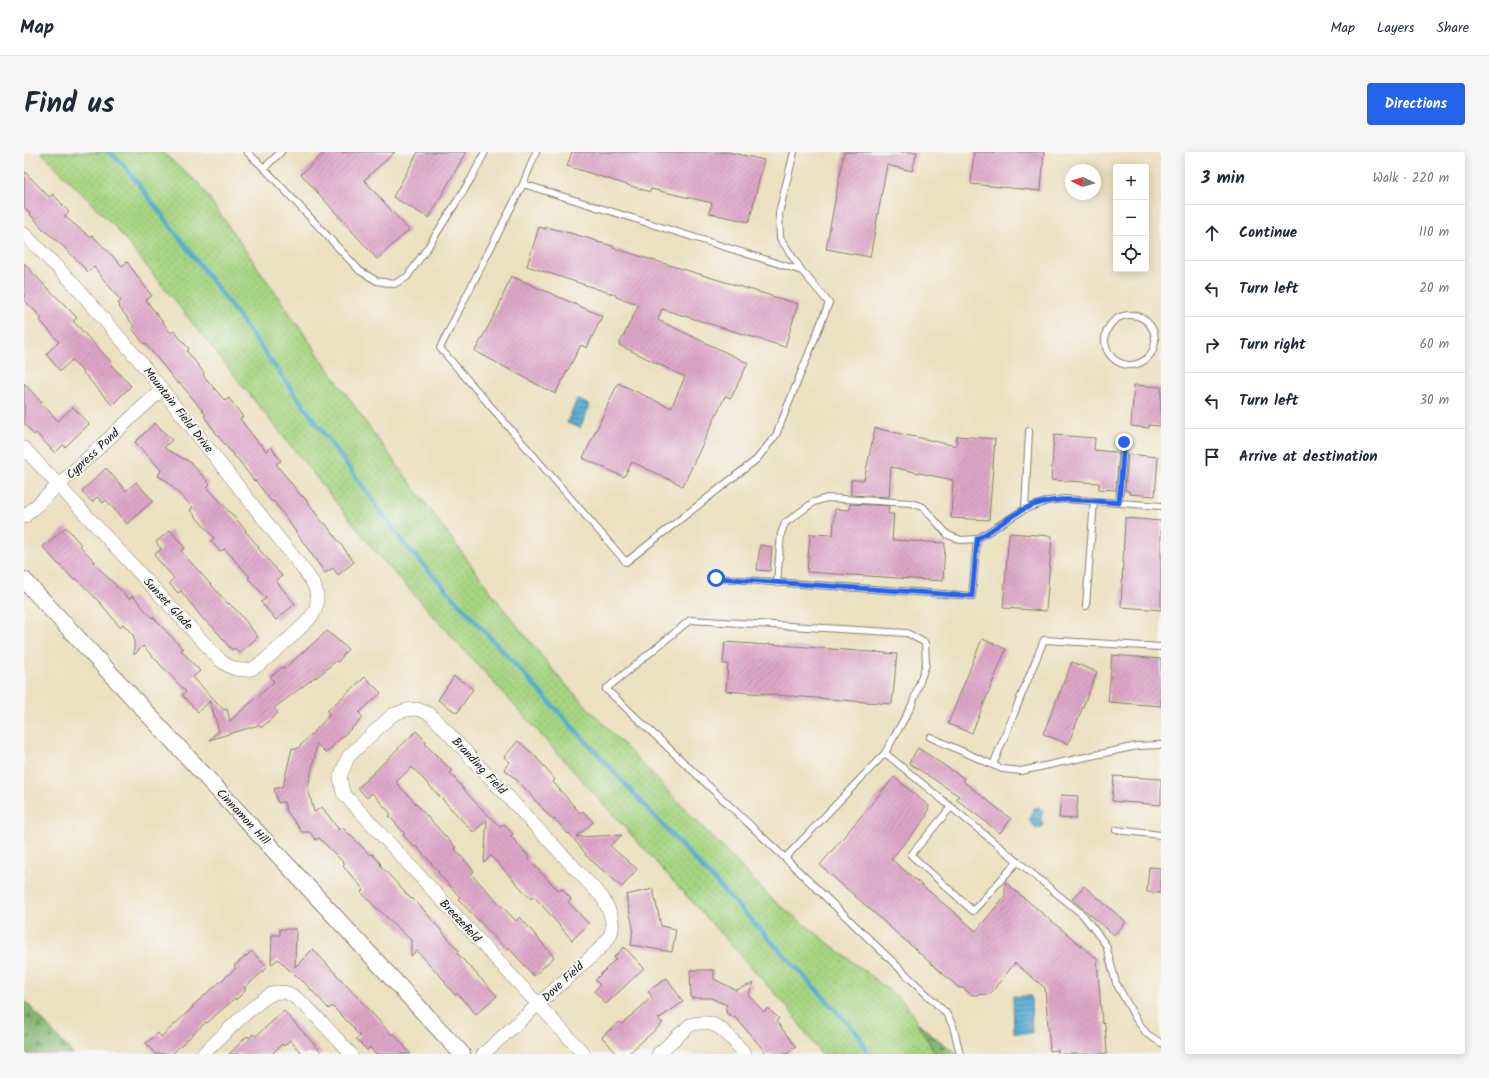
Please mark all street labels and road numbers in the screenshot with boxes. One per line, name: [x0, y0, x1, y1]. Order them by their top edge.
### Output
street label: Mountain Field Drive: [138, 363, 218, 458]
street label: Cypress Pond: [62, 423, 125, 484]
street label: Sunset Glade: [139, 573, 198, 635]
street label: Branding Field: [447, 733, 511, 800]
street label: Cinnamon Hill: [212, 784, 274, 850]
street label: Breezefield: [435, 895, 486, 948]
street label: Dove Field: [538, 957, 589, 1007]

